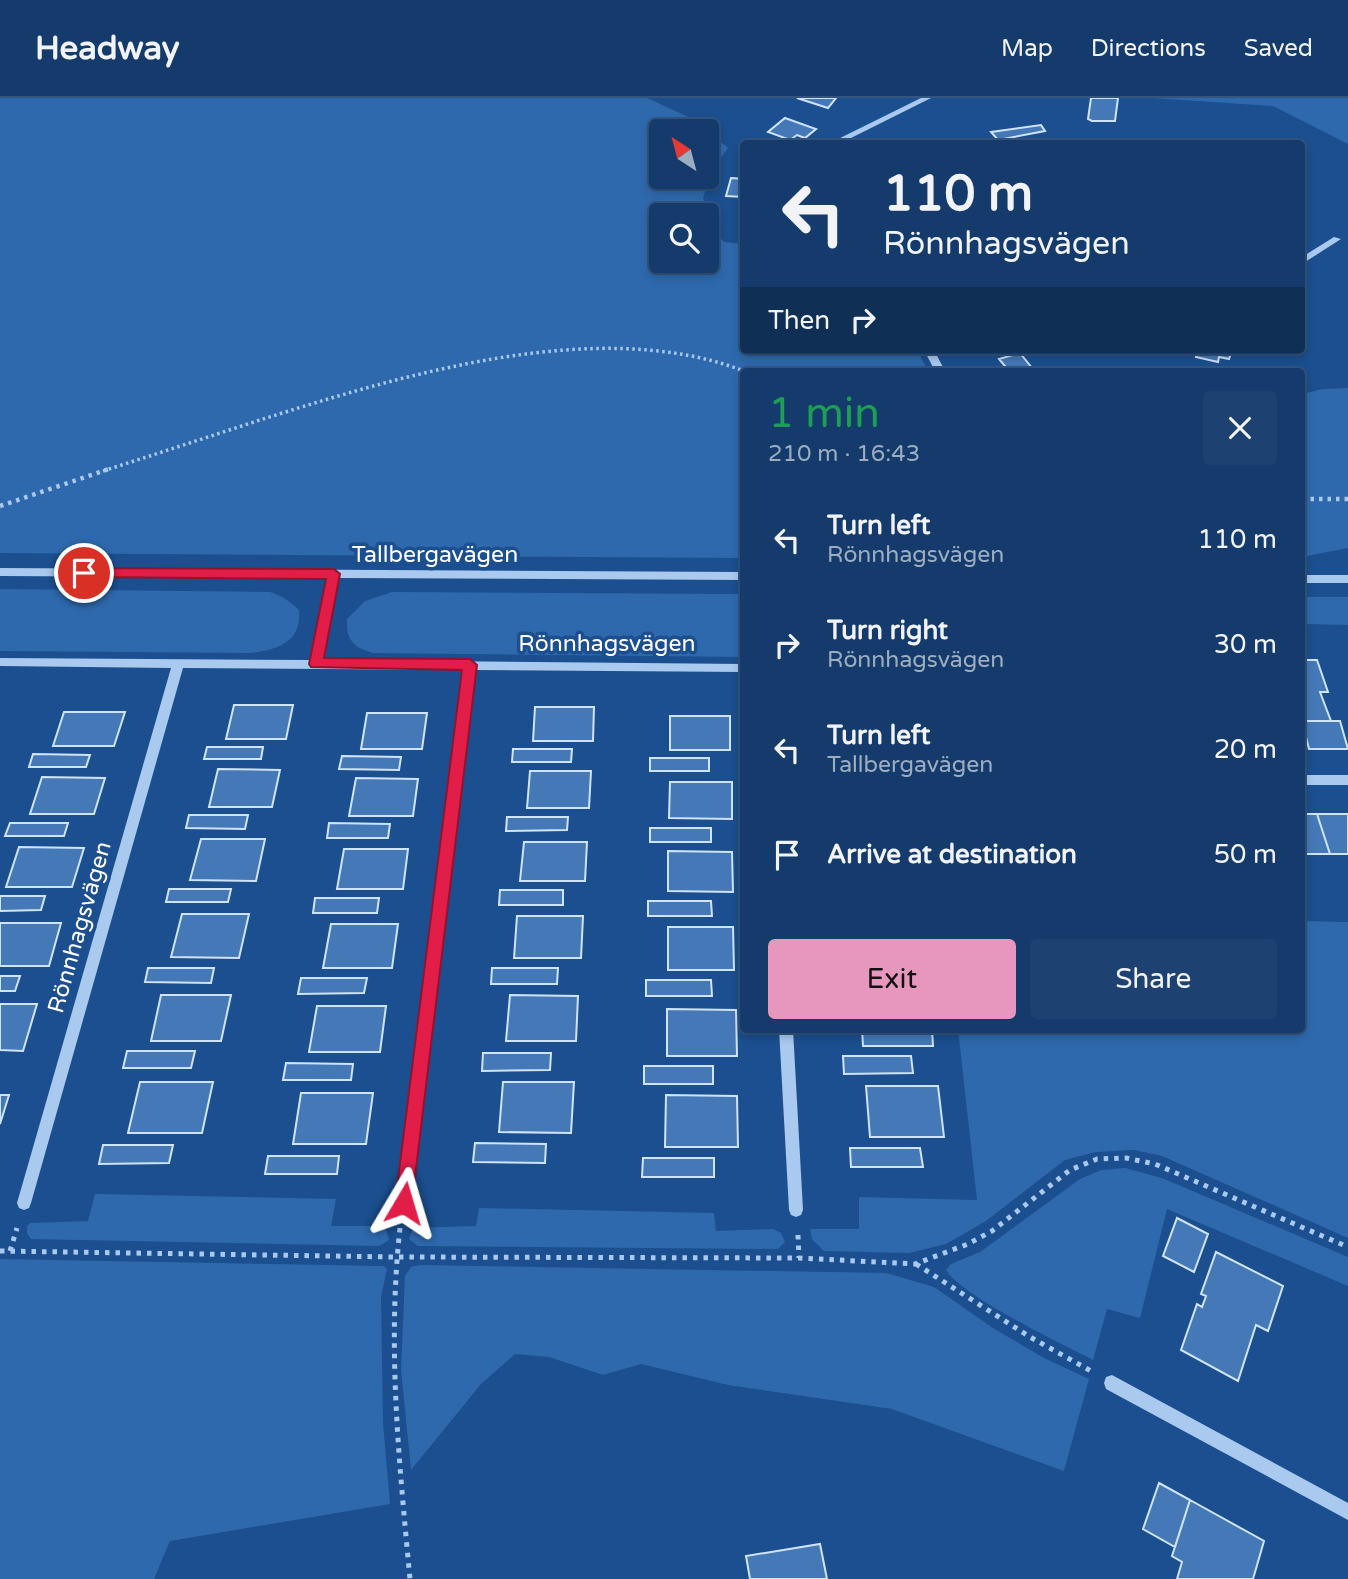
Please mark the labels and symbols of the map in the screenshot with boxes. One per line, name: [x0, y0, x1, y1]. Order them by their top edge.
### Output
north arrow: [649, 119, 719, 189]
street label: Tallbergavägen: [352, 541, 518, 569]
pin: [54, 543, 114, 603]
street label: Rönnhagsvägen: [518, 630, 696, 658]
street label: Rönnhagsvägen: [42, 838, 118, 1016]
position arrow: [367, 1166, 441, 1240]

